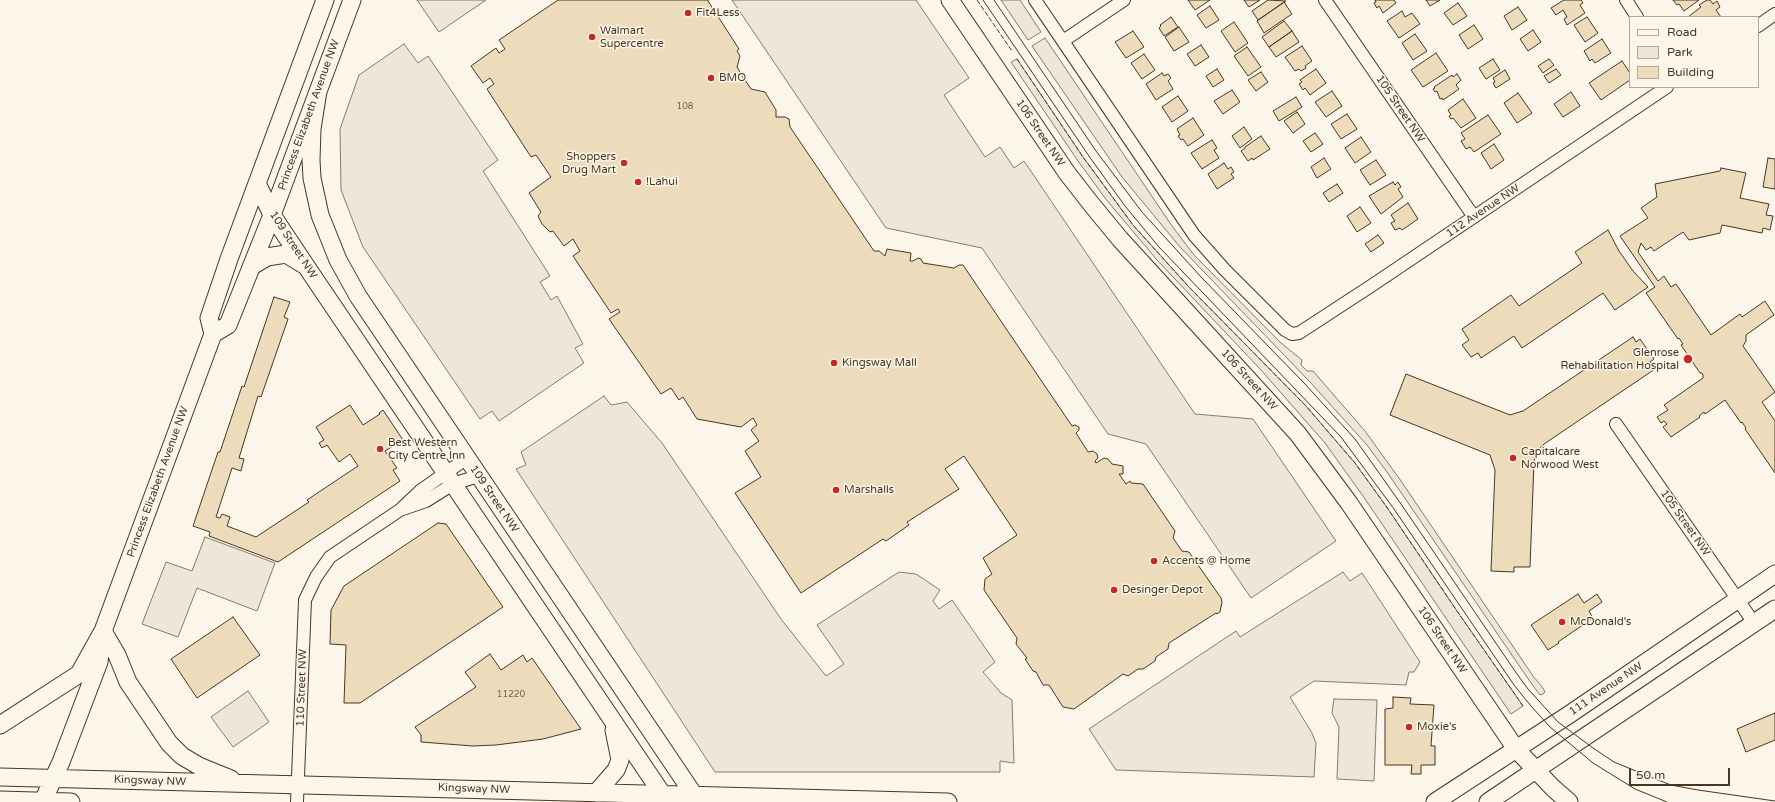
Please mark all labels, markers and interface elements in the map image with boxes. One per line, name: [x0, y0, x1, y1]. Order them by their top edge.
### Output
place label: Fit4Less: [696, 6, 740, 20]
marker: Fit4Less: [683, 8, 693, 18]
legend: [1629, 16, 1759, 88]
place label: Walmart Supercentre: [600, 24, 664, 50]
text: Road: [1667, 25, 1697, 39]
marker: Walmart Supercentre: [587, 32, 597, 42]
street label: Princess Elizabeth Avenue NW: [275, 38, 343, 192]
text: Park: [1667, 45, 1693, 59]
text: Building: [1667, 65, 1714, 79]
place label: BMO: [719, 71, 746, 85]
marker: BMO: [706, 73, 716, 83]
street label: 105 Street NW: [1373, 73, 1427, 145]
street label: 106 Street NW: [1013, 97, 1067, 169]
house number: 108: [677, 102, 693, 112]
place label: Shoppers Drug Mart: [562, 150, 616, 176]
marker: Shoppers Drug Mart: [619, 158, 629, 168]
place label: !Lahui: [646, 175, 678, 189]
marker: !Lahui: [633, 177, 643, 187]
street label: 112 Avenue NW: [1444, 182, 1522, 240]
street label: 109 Street NW: [266, 209, 320, 281]
place label: Glenrose Rehabilitation Hospital: [1561, 346, 1679, 372]
street label: 106 Street NW: [1218, 347, 1280, 413]
marker: Glenrose Rehabilitation Hospital: [1682, 353, 1694, 365]
place label: Kingsway Mall: [842, 356, 917, 370]
marker: Kingsway Mall: [829, 358, 839, 368]
street label: Princess Elizabeth Avenue NW: [124, 405, 192, 559]
place label: Best Western City Centre Inn: [388, 436, 465, 462]
marker: Best Western City Centre Inn: [375, 444, 385, 454]
place label: Capitalcare Norwood West: [1521, 445, 1599, 471]
marker: Capitalcare Norwood West: [1508, 453, 1518, 463]
street label: 109 Street NW: [467, 463, 521, 535]
place label: Marshalls: [844, 483, 894, 497]
marker: Marshalls: [831, 485, 841, 495]
street label: 105 Street NW: [1657, 487, 1713, 559]
place label: Accents @ Home: [1162, 554, 1251, 568]
marker: Accents @ Home: [1149, 556, 1159, 566]
place label: Desinger Depot: [1122, 583, 1203, 597]
marker: Desinger Depot: [1109, 585, 1119, 595]
street label: 106 Street NW: [1415, 604, 1469, 676]
place label: McDonald's: [1570, 615, 1631, 629]
marker: McDonald's: [1557, 617, 1567, 627]
street label: 110 Street NW: [294, 649, 310, 727]
street label: 111 Avenue NW: [1567, 660, 1645, 718]
house number: 11220: [497, 690, 525, 700]
place label: Moxie's: [1417, 720, 1457, 734]
marker: Moxie's: [1404, 722, 1414, 732]
scale bar: [1631, 760, 1732, 786]
text: 50 m: [1636, 768, 1665, 782]
street label: Kingsway NW: [114, 773, 186, 789]
street label: Kingsway NW: [438, 781, 510, 797]

